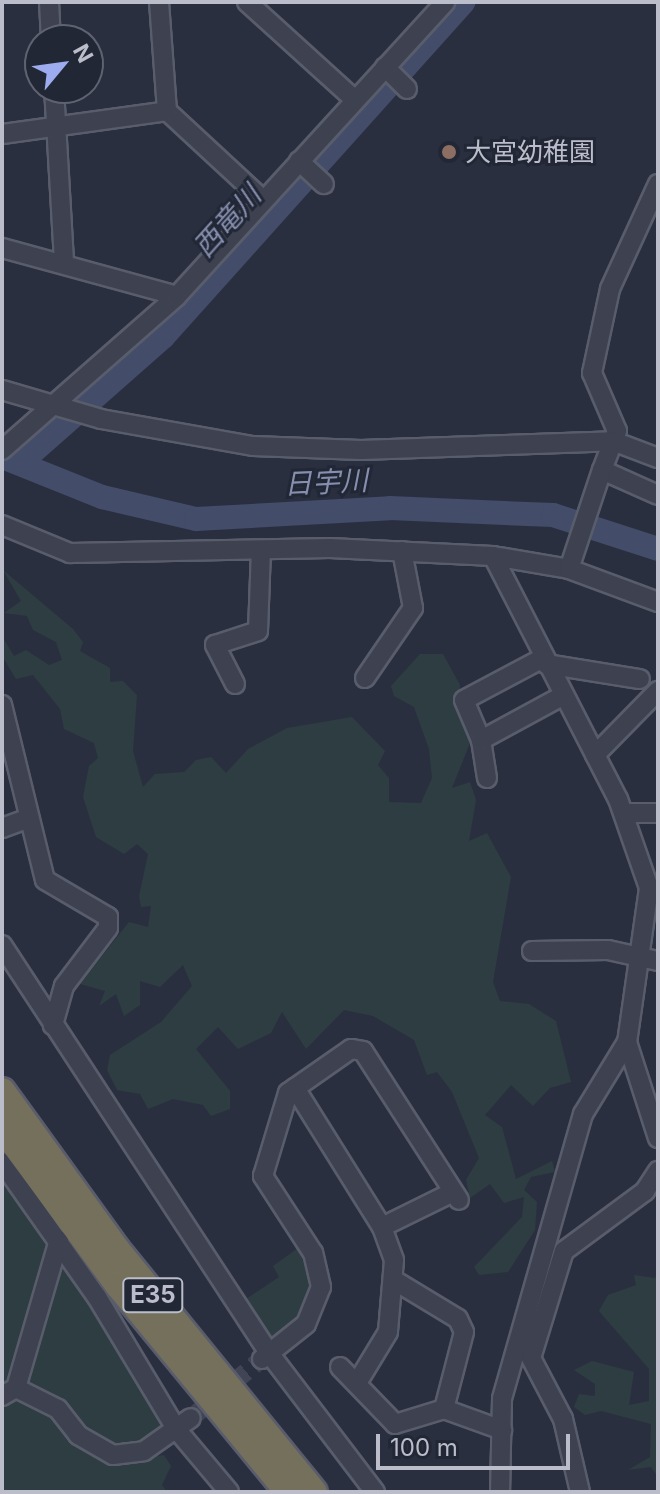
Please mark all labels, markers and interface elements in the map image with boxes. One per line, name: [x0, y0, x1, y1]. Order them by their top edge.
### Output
north arrow: [24, 24, 104, 104]
text: N: [68, 40, 99, 67]
place label: 大宮幼稚園: [465, 136, 595, 168]
marker: 大宮幼稚園: [440, 143, 458, 161]
water label: 西竜川: [186, 179, 268, 263]
water label: 日宇川: [283, 463, 369, 501]
road number: E35: [121, 1275, 185, 1315]
scale bar: [380, 1418, 574, 1468]
text: 100 m: [390, 1433, 458, 1462]

